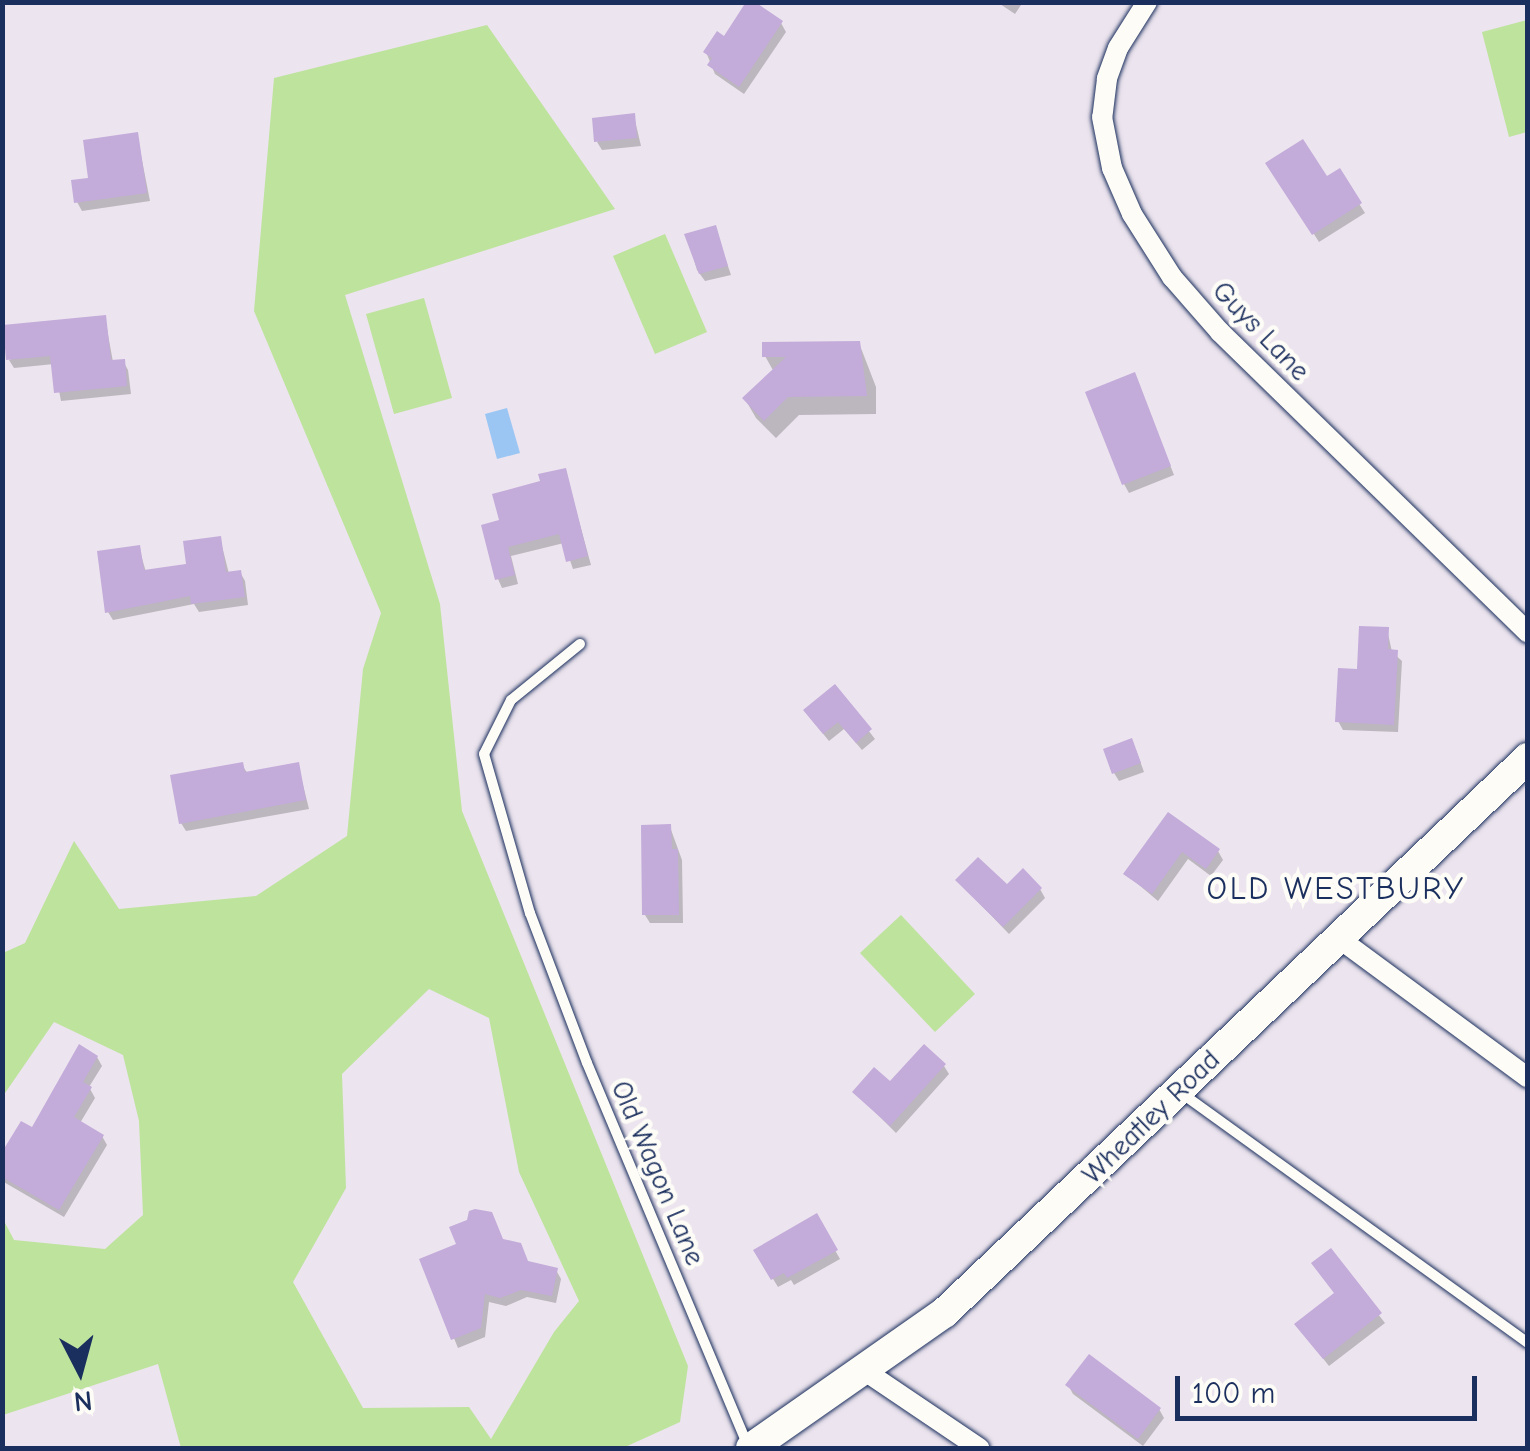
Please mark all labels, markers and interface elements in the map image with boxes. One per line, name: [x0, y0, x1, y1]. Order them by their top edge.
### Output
street label: Guys Lane: [1205, 274, 1317, 388]
district label: OLD WESTBURY: [1207, 870, 1465, 908]
street label: Wheatley Road: [1075, 1043, 1227, 1191]
street label: Old Wagon Lane: [604, 1076, 712, 1270]
north arrow: [30, 1321, 130, 1421]
scale bar: [1180, 1356, 1482, 1418]
text: 100 m: [1192, 1376, 1275, 1411]
text: N: [72, 1384, 94, 1418]

